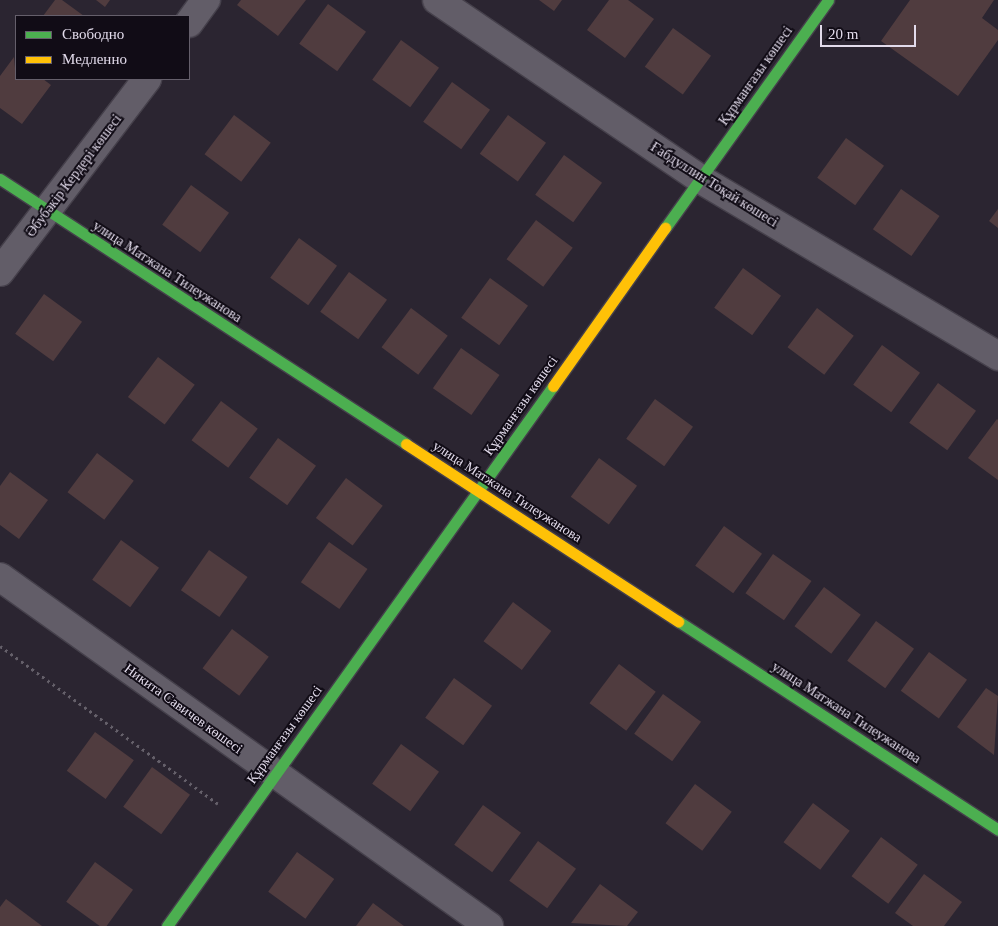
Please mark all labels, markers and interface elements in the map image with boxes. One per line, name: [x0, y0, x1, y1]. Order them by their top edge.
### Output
legend: [15, 15, 190, 80]
scale bar: [823, 15, 919, 47]
street label: Құрманғазы көшесі: [715, 23, 797, 129]
text: Свободно: [62, 26, 124, 42]
text: 20 m: [828, 26, 858, 42]
text: Медленно: [62, 51, 127, 67]
street label: Әбубәкір Кердері көшесі: [23, 112, 125, 240]
street label: Ғабдуллин Тоқай көшесі: [647, 139, 781, 231]
street label: улица Матжана Тилеужанова: [89, 218, 245, 326]
street label: Құрманғазы көшесі: [480, 353, 562, 459]
street label: улица Матжана Тилеужанова: [429, 438, 585, 546]
street label: улица Матжана Тилеужанова: [768, 659, 924, 767]
street label: Никита Савичев көшесі: [121, 660, 245, 758]
street label: Құрманғазы көшесі: [244, 683, 326, 787]

